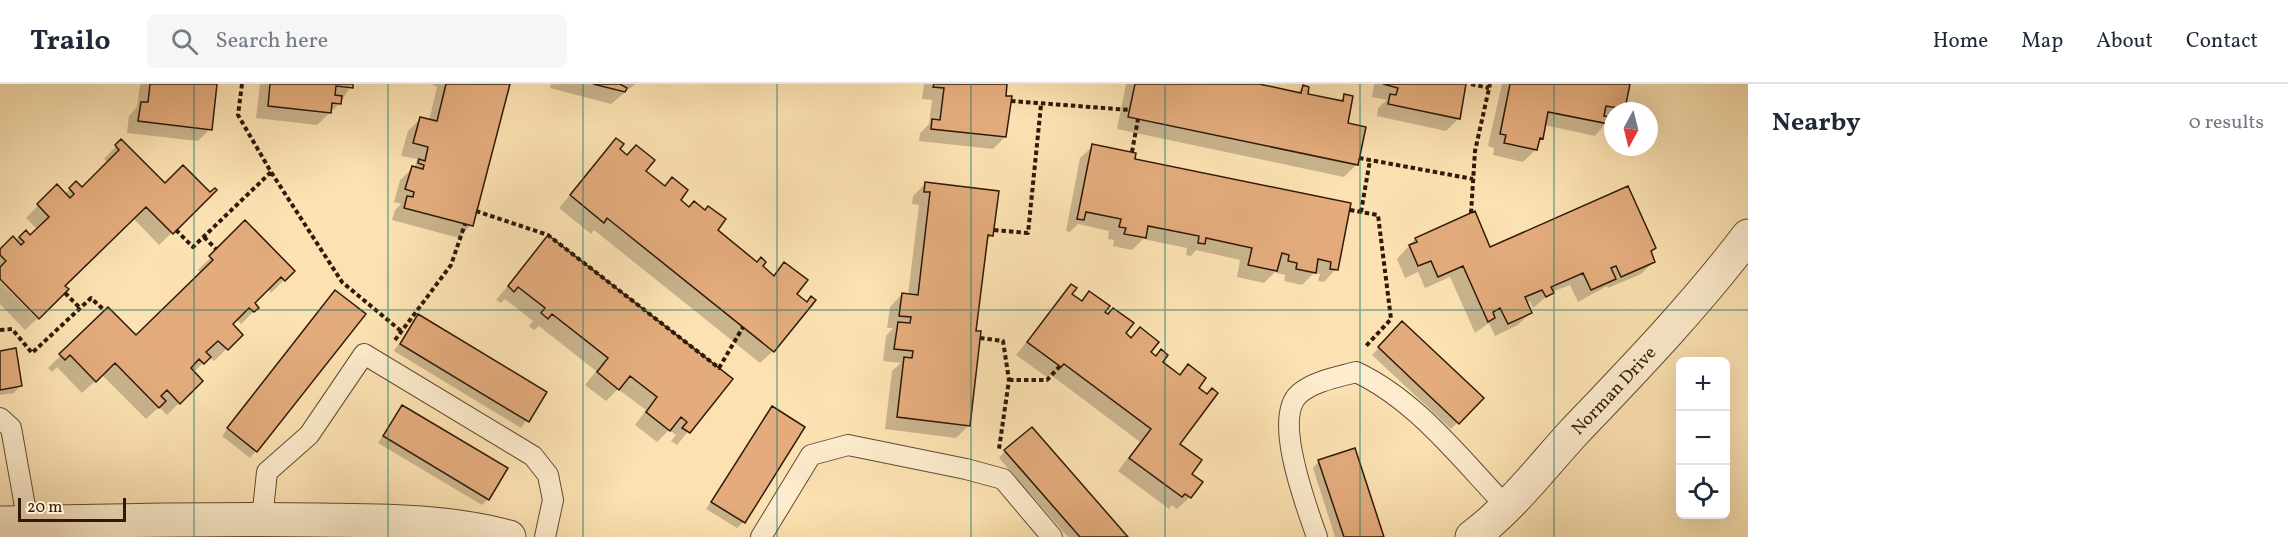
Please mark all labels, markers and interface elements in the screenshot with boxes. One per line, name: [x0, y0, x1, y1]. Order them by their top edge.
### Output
search box: [147, 14, 567, 68]
text: Trailo: [30, 22, 111, 61]
icon: search: [168, 25, 201, 58]
text: Search here: [216, 26, 328, 57]
text: Home: [1933, 27, 1988, 56]
text: Map: [2021, 27, 2063, 56]
text: About: [2096, 27, 2153, 56]
text: Contact: [2186, 27, 2258, 56]
north arrow: [1604, 102, 1658, 156]
text: Nearby: [1772, 105, 1861, 141]
text: 0 results: [2189, 109, 2264, 137]
street label: Norman Drive: [1566, 341, 1663, 441]
map controls: [1676, 357, 1730, 519]
button: +: [1676, 357, 1730, 411]
button: −: [1676, 411, 1730, 465]
button: locate: [1676, 465, 1730, 519]
scale bar: [18, 495, 126, 522]
text: 20 m: [27, 497, 62, 519]

